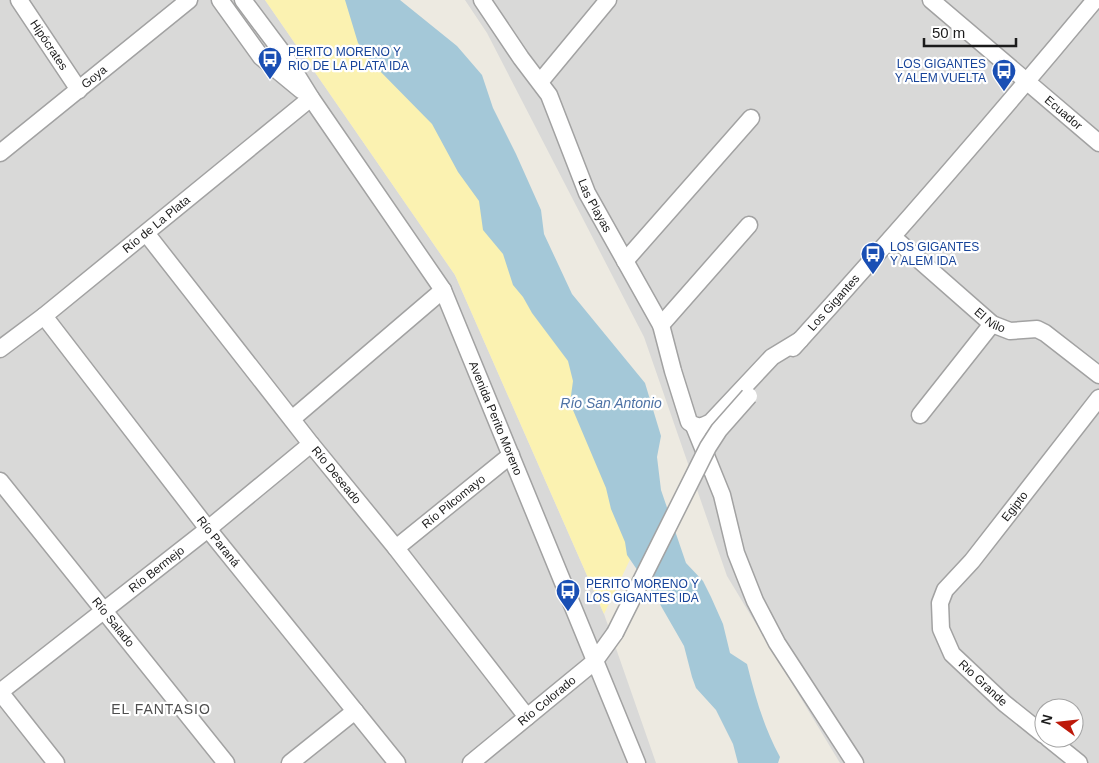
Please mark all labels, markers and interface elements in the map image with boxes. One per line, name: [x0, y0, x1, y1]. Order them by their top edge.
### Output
scale bar: [924, 15, 1016, 47]
street label: Hipócrates: [27, 17, 71, 73]
text: 50 m: [932, 24, 965, 41]
place label: PERITO MORENO Y RIO DE LA PLATA IDA: [288, 45, 409, 73]
bus stop icon: PERITO MORENO Y RIO DE LA PLATA IDA: [257, 46, 283, 80]
place label: LOS GIGANTES Y ALEM VUELTA: [895, 57, 986, 85]
bus stop icon: LOS GIGANTES Y ALEM VUELTA: [991, 58, 1017, 92]
street label: Goya: [78, 62, 110, 91]
street label: Ecuador: [1042, 93, 1085, 133]
street label: Las Playas: [575, 177, 615, 235]
street label: Río de La Plata: [120, 192, 193, 256]
place label: LOS GIGANTES Y ALEM IDA: [890, 240, 979, 268]
bus stop icon: LOS GIGANTES Y ALEM IDA: [860, 241, 886, 275]
street label: Los Gigantes: [805, 272, 863, 334]
street label: El Nilo: [971, 305, 1007, 336]
street label: Avenida Perito Moreno: [466, 359, 525, 478]
water label: Río San Antonio: [560, 395, 662, 411]
street label: Río Deseado: [309, 443, 364, 507]
street label: Río Pilcomayo: [419, 471, 488, 531]
street label: Egipto: [999, 488, 1031, 524]
street label: Río Paraná: [194, 513, 243, 570]
street label: Río Bermejo: [126, 543, 187, 595]
place label: PERITO MORENO Y LOS GIGANTES IDA: [586, 577, 699, 605]
bus stop icon: PERITO MORENO Y LOS GIGANTES IDA: [555, 578, 581, 612]
street label: Río Salado: [89, 595, 137, 650]
street label: Rio Grande: [956, 657, 1010, 709]
street label: Río Colorado: [515, 673, 579, 729]
north arrow: [1034, 698, 1084, 748]
district label: EL FANTASIO: [111, 701, 211, 717]
text: N: [1037, 713, 1055, 727]

